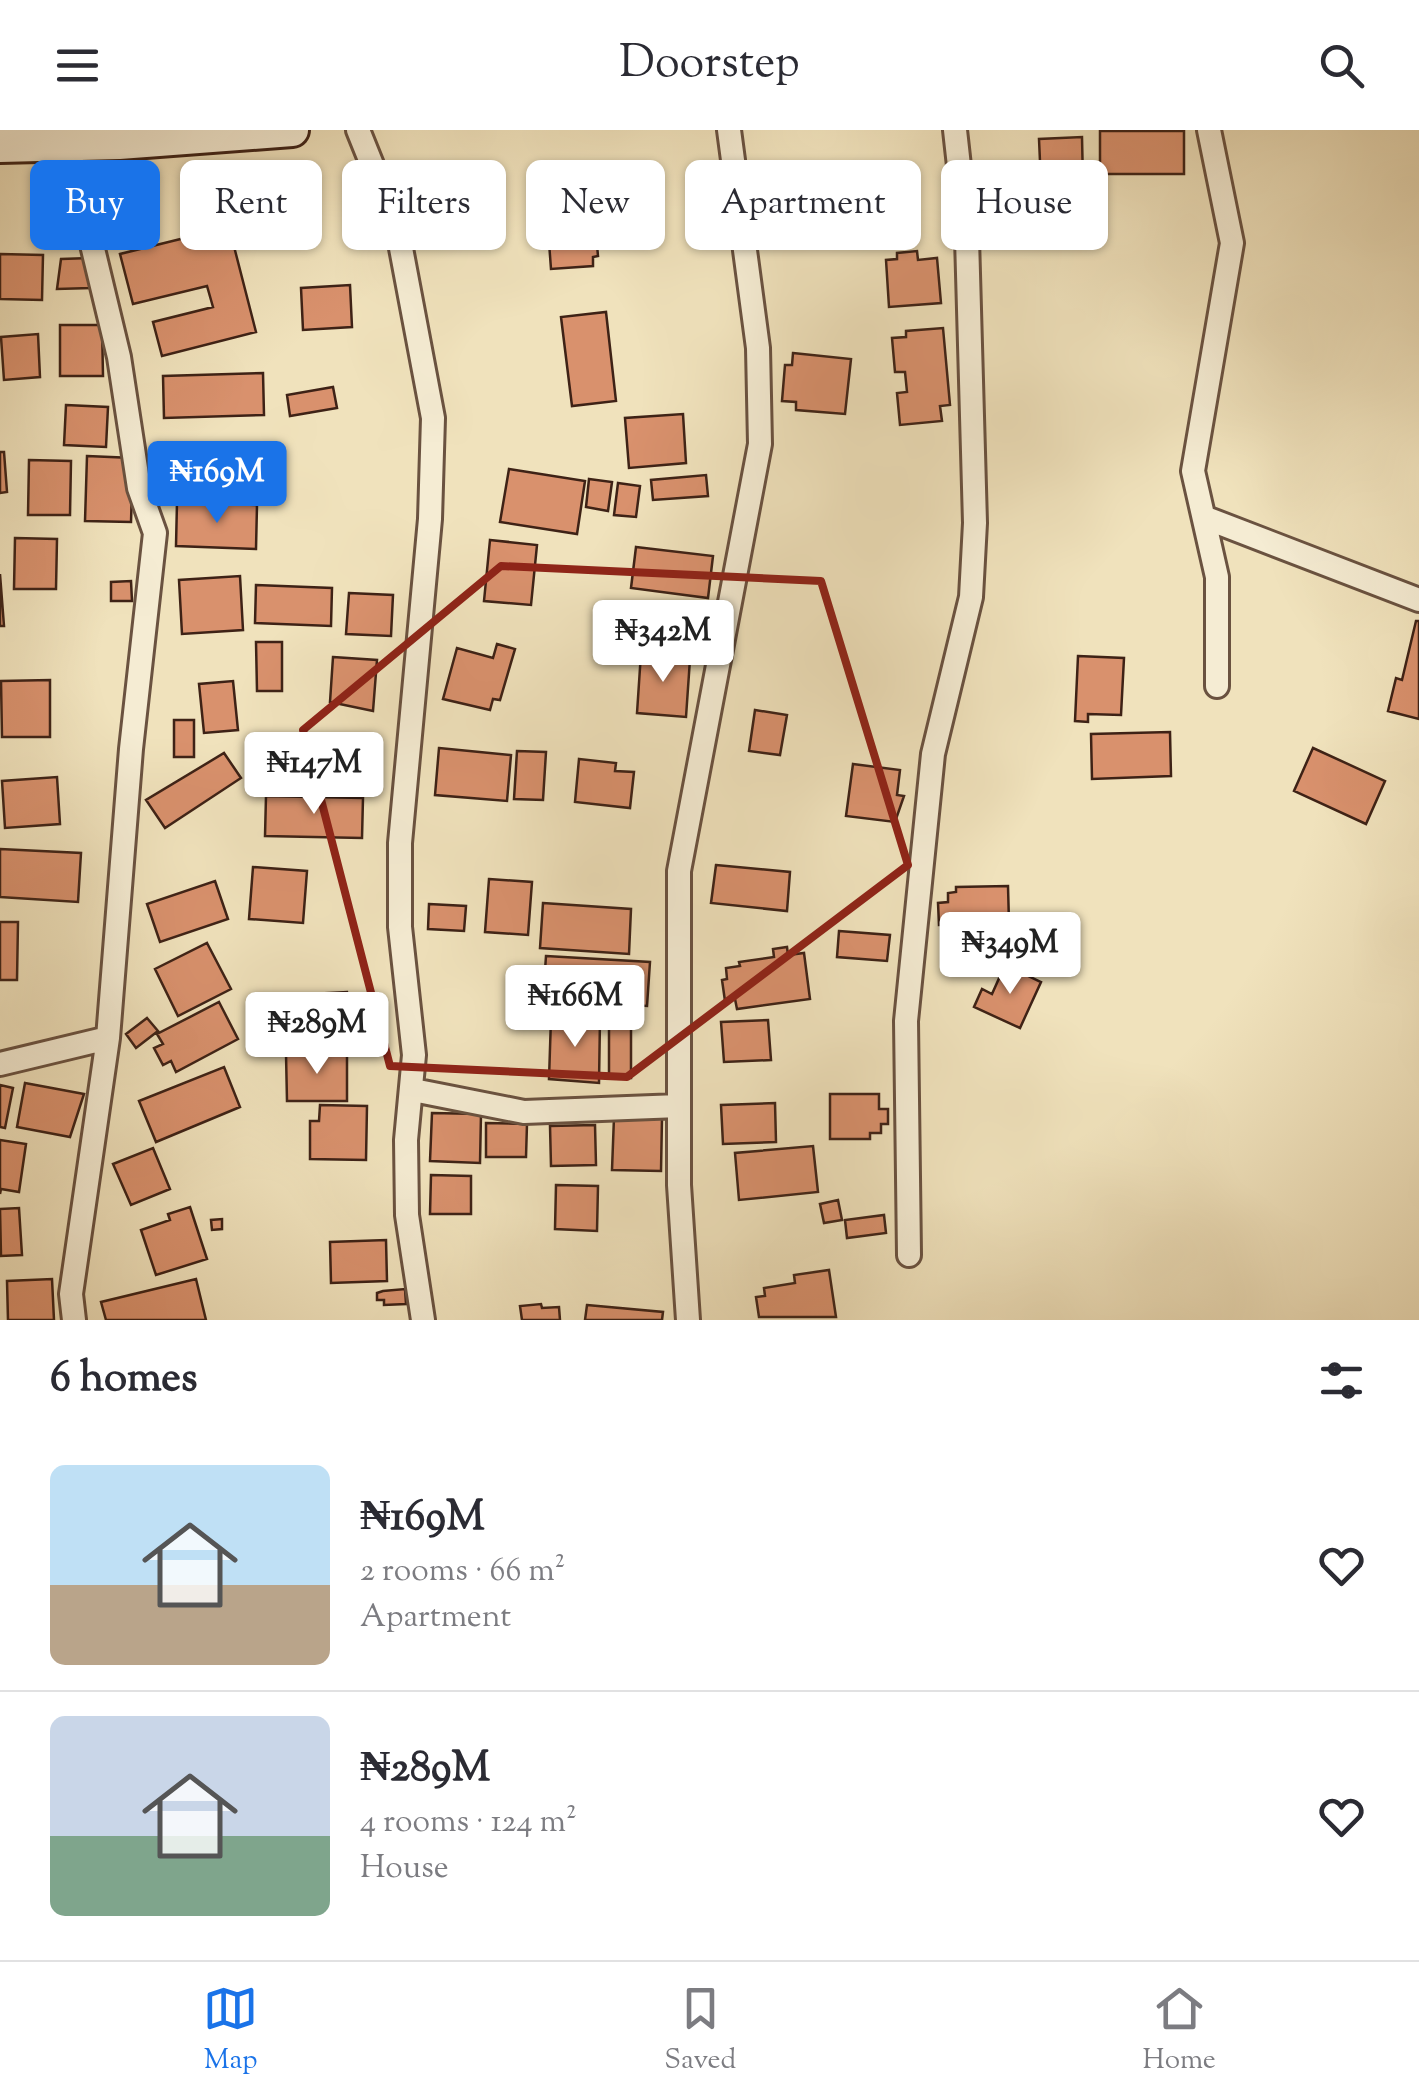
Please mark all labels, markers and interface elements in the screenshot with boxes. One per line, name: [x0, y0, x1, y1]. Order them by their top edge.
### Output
text: Doorstep: [619, 33, 800, 98]
icon: menu: [50, 38, 105, 93]
icon: search: [1314, 38, 1369, 93]
chip: Buy: [30, 160, 160, 250]
chip: Rent: [180, 160, 322, 250]
chip: Filters: [342, 160, 506, 250]
chip: New: [526, 160, 665, 250]
chip: Apartment: [685, 160, 921, 250]
chip: House: [941, 160, 1108, 250]
pin: ₦169M: [147, 441, 287, 526]
text: ₦169M: [170, 450, 264, 496]
pin: ₦342M: [593, 600, 733, 685]
text: ₦342M: [615, 609, 711, 655]
pin: ₦147M: [244, 732, 384, 817]
text: ₦147M: [266, 741, 362, 787]
pin: ₦349M: [940, 912, 1080, 997]
text: ₦349M: [962, 921, 1058, 967]
pin: ₦166M: [505, 965, 645, 1050]
text: ₦166M: [527, 974, 623, 1020]
pin: ₦289M: [247, 992, 387, 1077]
text: ₦289M: [267, 1001, 367, 1047]
text: 6 homes: [50, 1350, 197, 1410]
icon: filters: [1314, 1353, 1369, 1408]
text: ₦169M: [360, 1489, 485, 1549]
icon: home: [130, 1505, 250, 1625]
icon: heart: [1314, 1538, 1369, 1593]
text: 2 rooms · 66 m²: [360, 1549, 565, 1595]
text: Apartment: [360, 1595, 511, 1641]
text: ₦289M: [360, 1740, 490, 1800]
icon: home: [130, 1756, 250, 1876]
icon: heart: [1314, 1789, 1369, 1844]
text: 4 rooms · 124 m²: [360, 1800, 577, 1846]
text: House: [360, 1846, 449, 1892]
tab: Map: [203, 1981, 258, 2081]
tab: Saved: [664, 1981, 736, 2081]
tab: Home: [1142, 1981, 1216, 2081]

